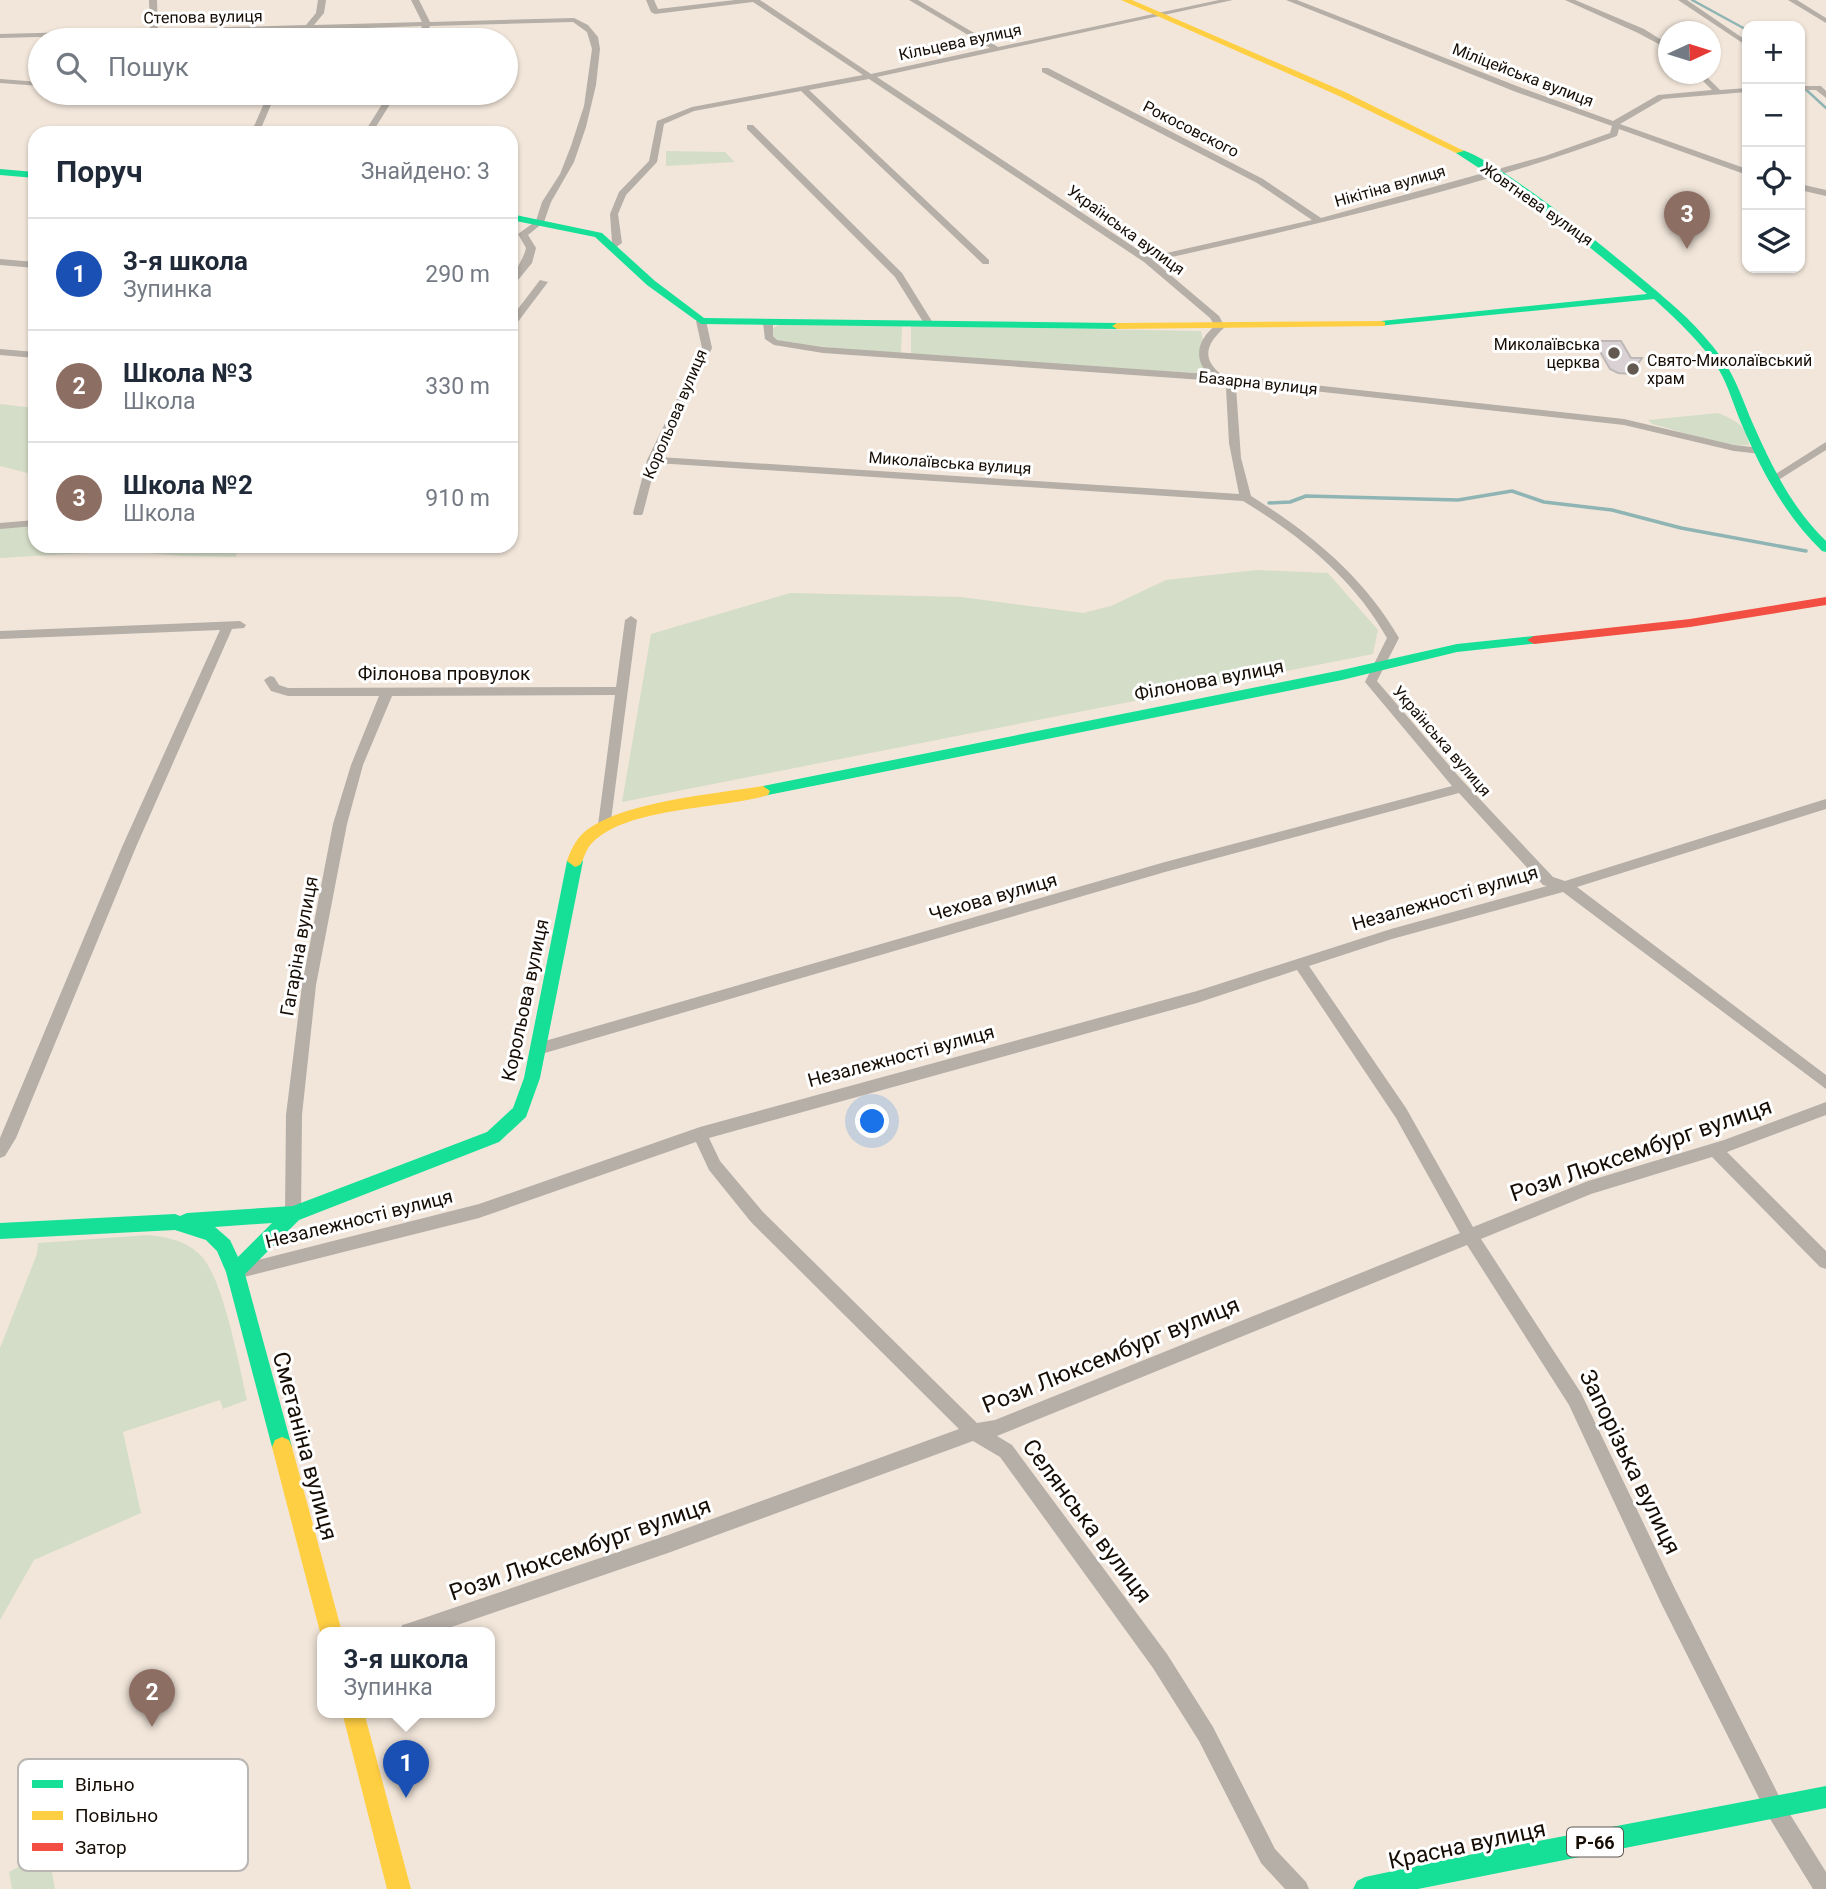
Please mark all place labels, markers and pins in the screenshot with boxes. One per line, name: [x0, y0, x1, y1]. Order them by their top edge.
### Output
pin: 3: [1664, 191, 1710, 249]
place label: Миколаївська церква: [1494, 335, 1600, 372]
marker: Миколаївська церква: [1606, 345, 1622, 361]
place label: Свято-Миколаївський храм: [1647, 351, 1812, 388]
marker: Свято-Миколаївський храм: [1625, 361, 1641, 377]
pin: 2: [129, 1669, 175, 1727]
pin: 1: [383, 1740, 429, 1798]

